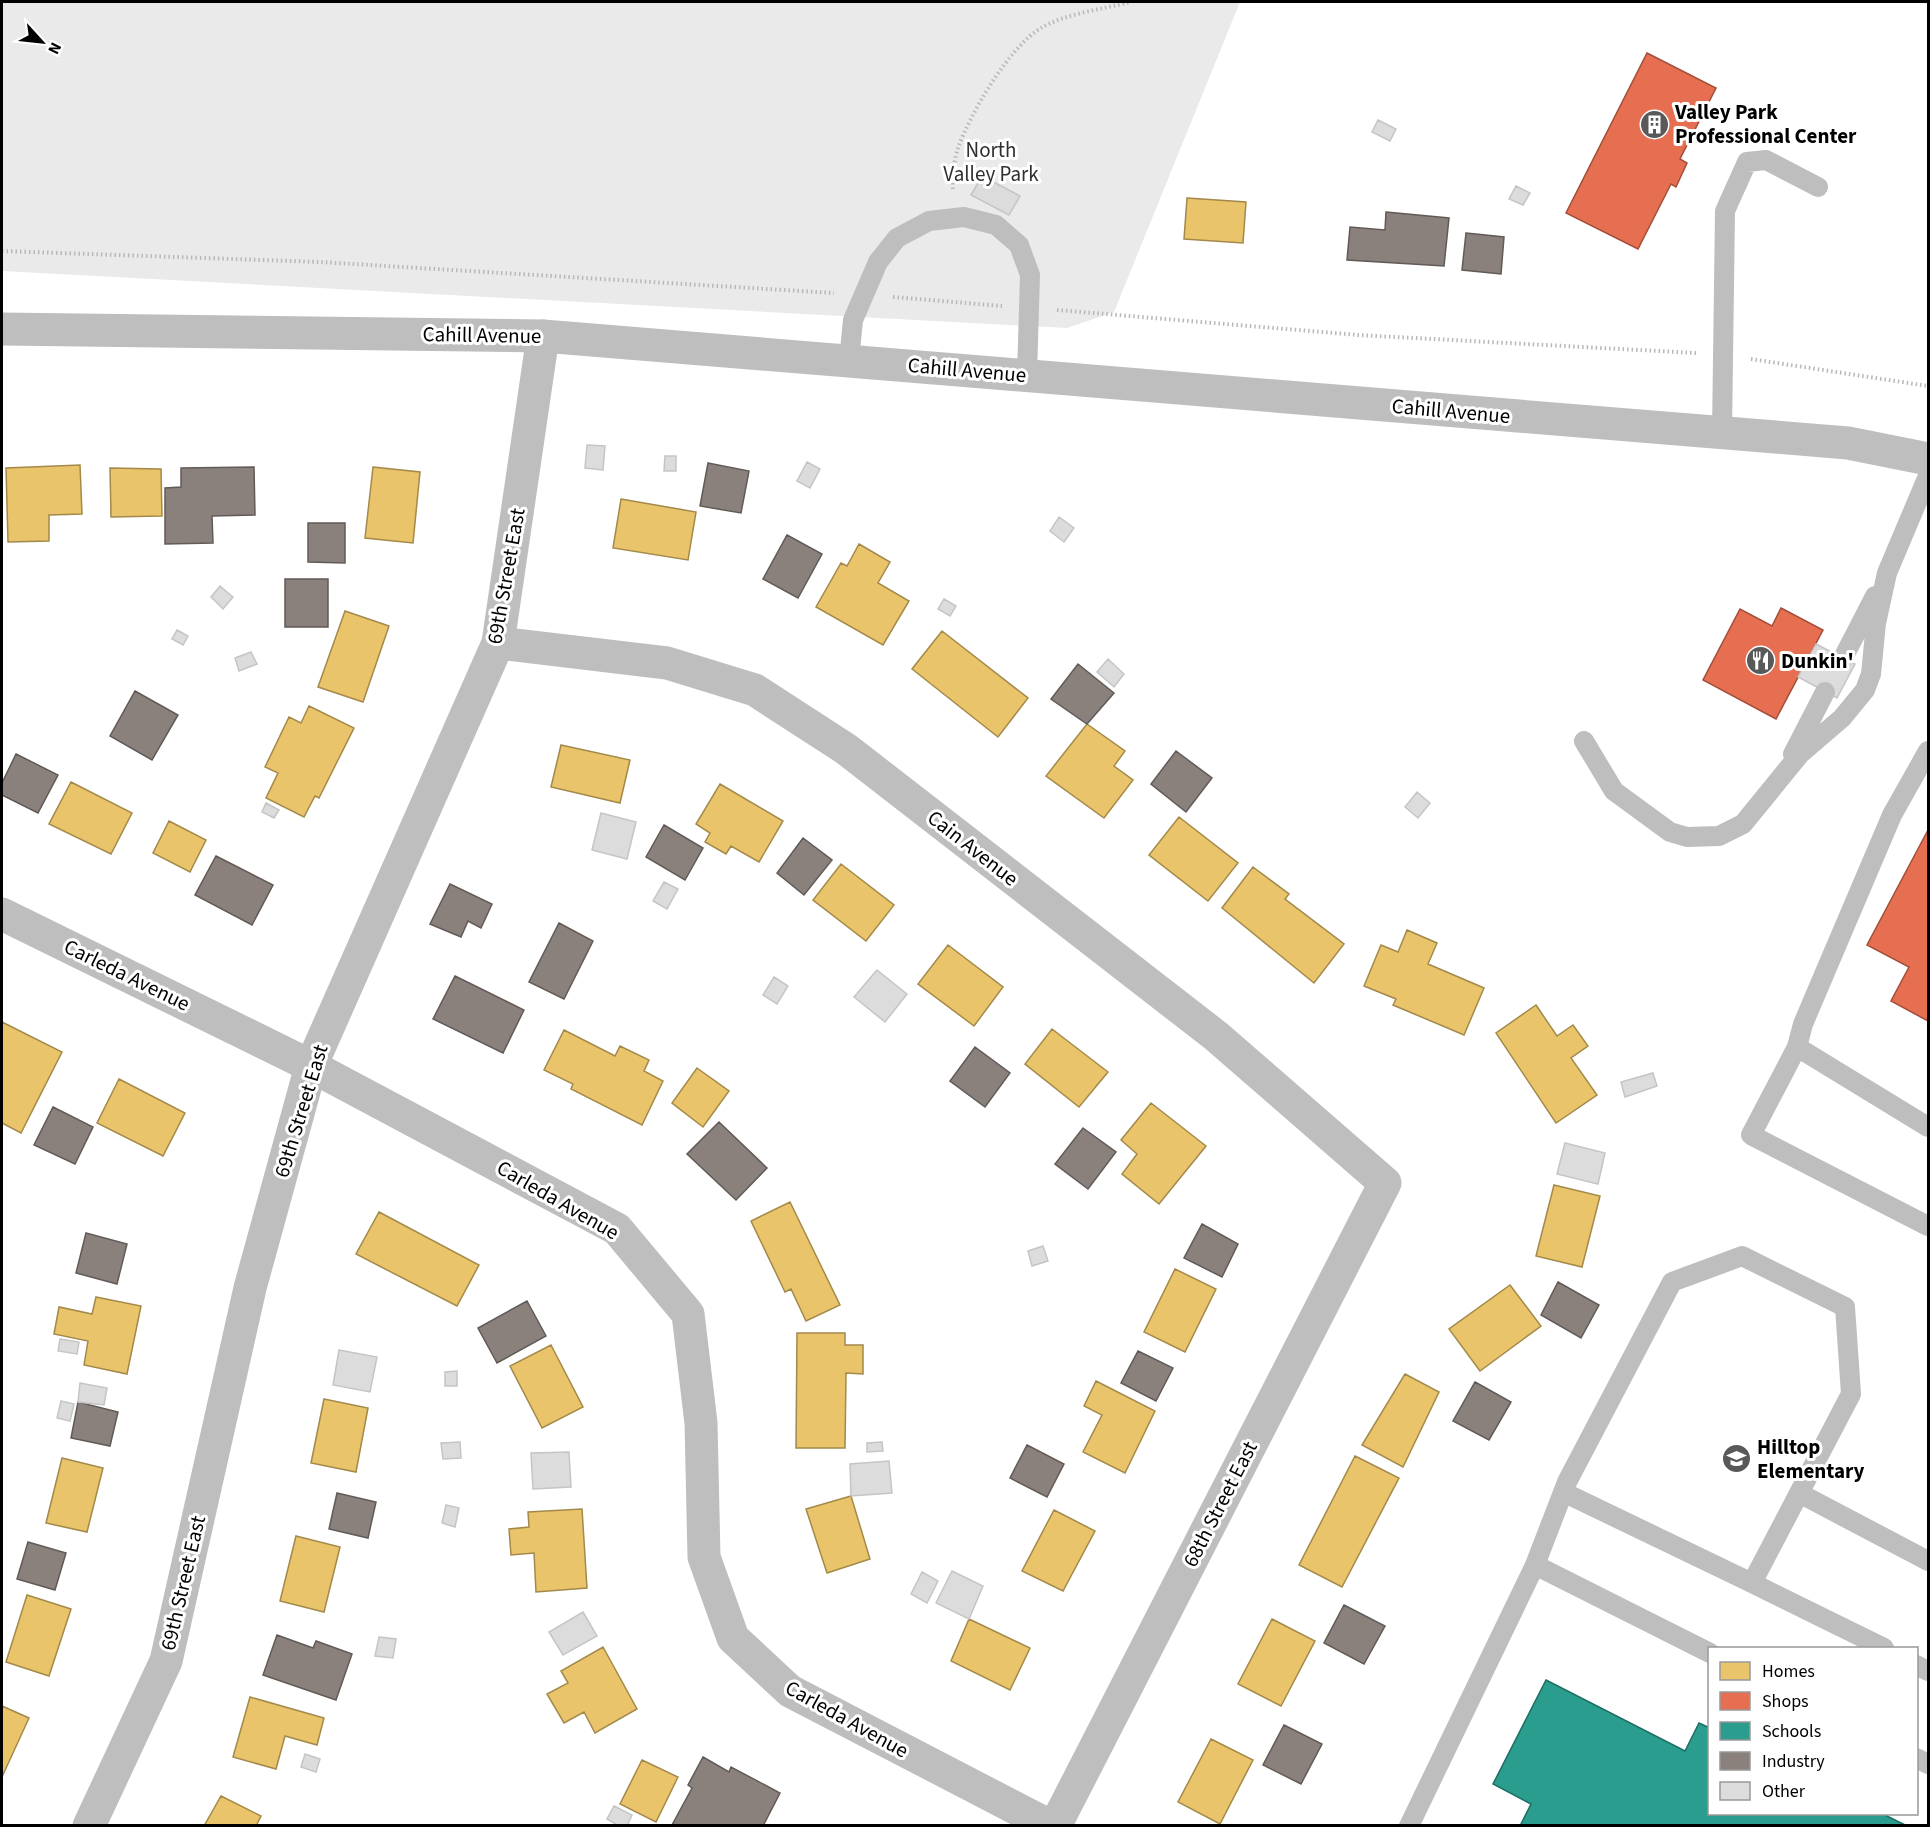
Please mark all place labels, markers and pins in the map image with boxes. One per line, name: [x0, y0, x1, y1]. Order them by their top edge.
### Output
place label: Valley Park Professional Center: [1674, 97, 1857, 151]
building icon: Valley Park Professional Center: [1638, 108, 1670, 140]
restaurant icon: Dunkin': [1744, 645, 1776, 677]
place label: Dunkin': [1781, 646, 1854, 676]
place label: Hilltop Elementary: [1757, 1432, 1864, 1486]
school or university icon: Hilltop Elementary: [1720, 1443, 1752, 1475]

